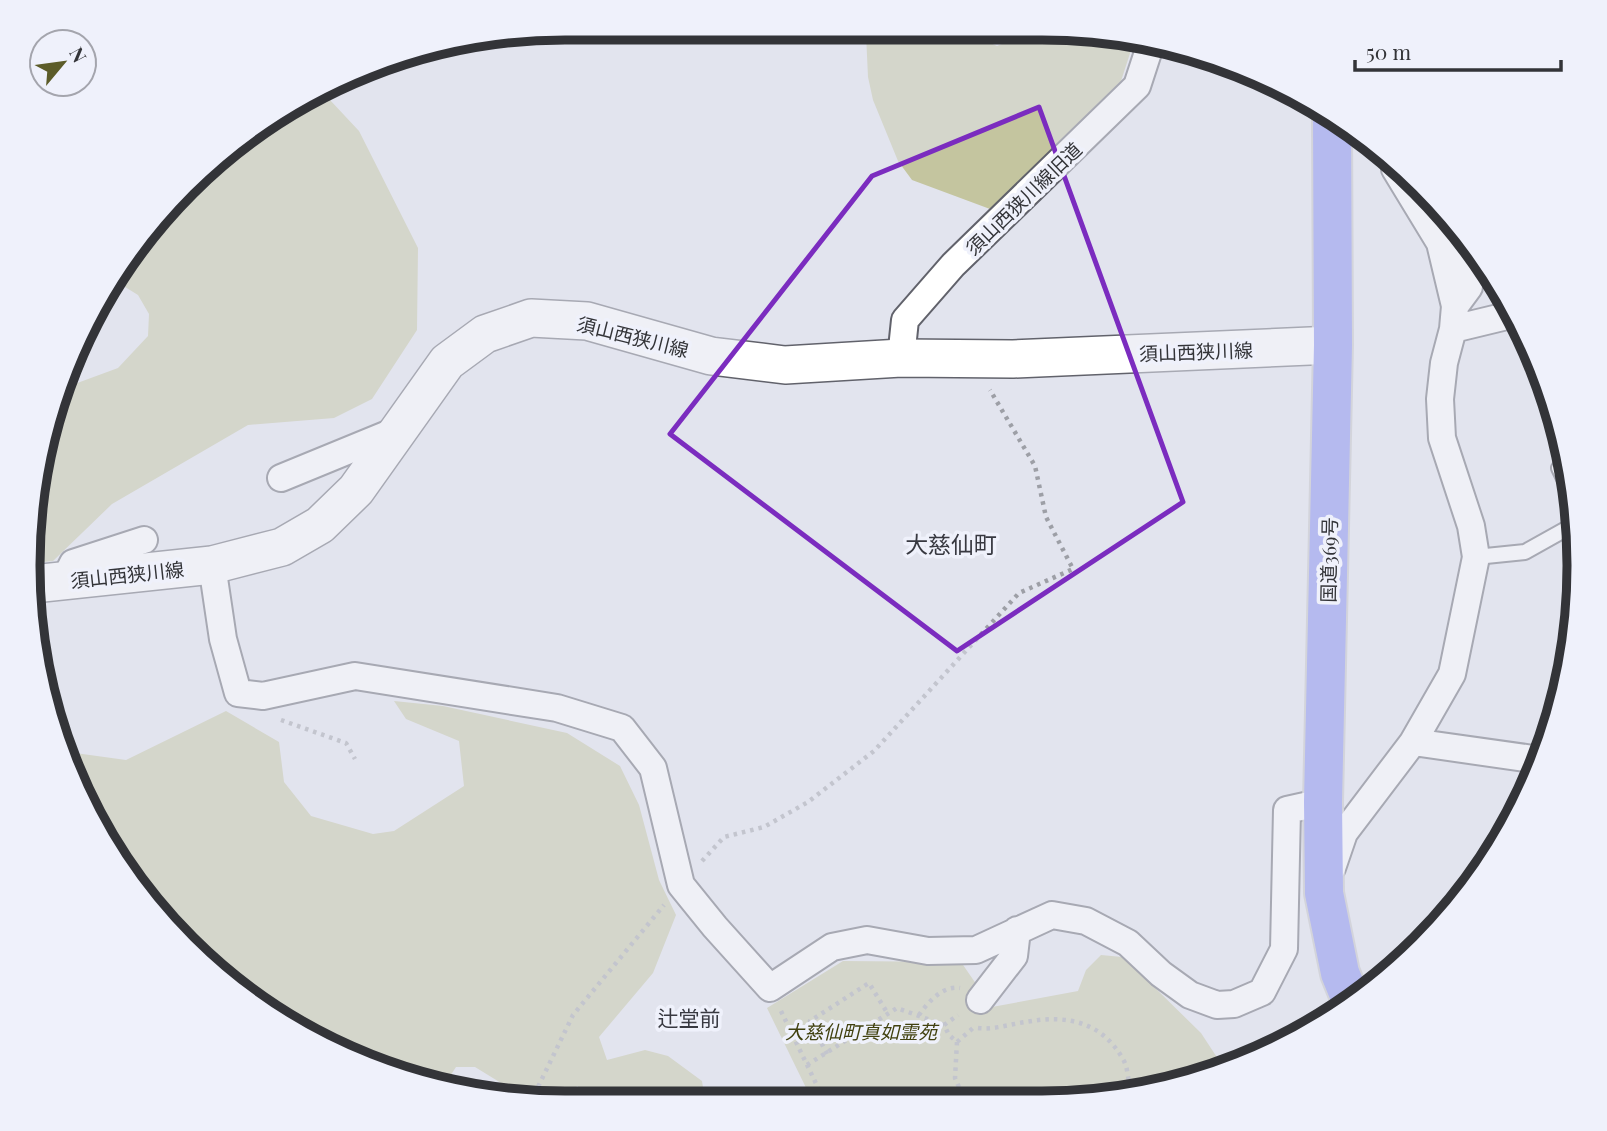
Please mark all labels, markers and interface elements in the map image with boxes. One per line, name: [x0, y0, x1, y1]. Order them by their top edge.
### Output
north arrow: [28, 28, 98, 98]
scale bar: [1355, 28, 1562, 72]
text: 50 m: [1366, 37, 1412, 65]
text: N: [64, 42, 94, 67]
street label: 須山西狭川線旧道: [959, 136, 1087, 260]
street label: 須山西狭川線: [575, 310, 691, 362]
street label: 須山西狭川線: [1139, 336, 1253, 366]
street label: 国道369号: [1314, 517, 1342, 603]
district label: 大慈仙町: [905, 528, 997, 559]
street label: 須山西狭川線: [69, 555, 185, 593]
district label: 辻堂前: [658, 1003, 721, 1031]
park label: 大慈仙町真如霊苑: [785, 1018, 940, 1044]

